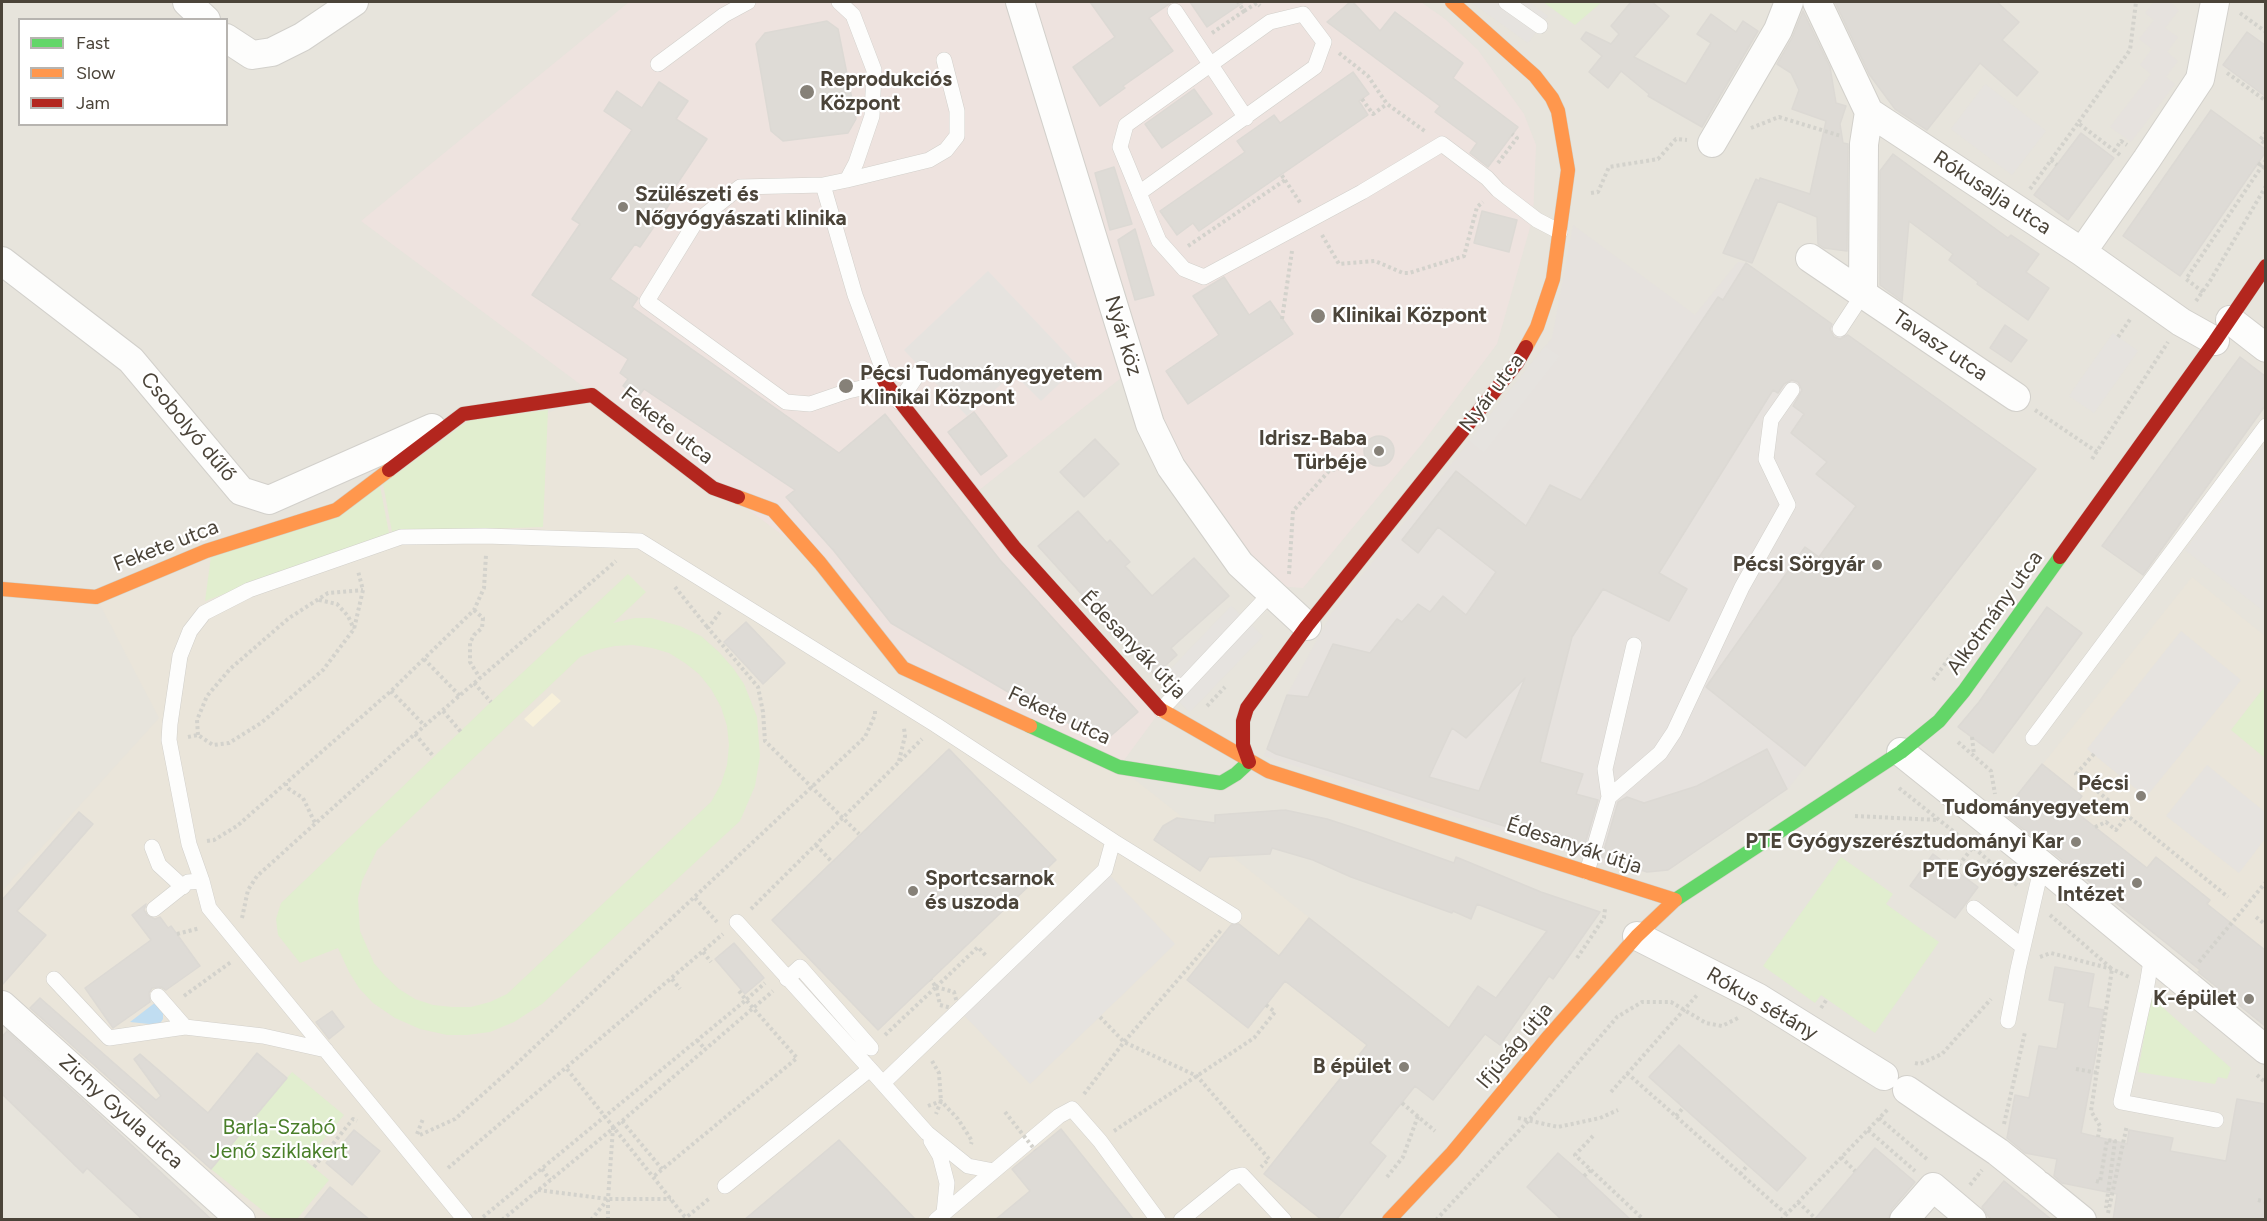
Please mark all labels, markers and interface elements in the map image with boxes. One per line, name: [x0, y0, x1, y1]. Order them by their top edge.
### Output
legend: [18, 18, 228, 126]
text: Fast: [76, 32, 110, 54]
text: Slow: [76, 62, 115, 84]
place label: Reprodukciós Központ: [820, 67, 952, 117]
marker: Reprodukciós Központ: [798, 83, 816, 101]
text: Jam: [76, 92, 110, 114]
street label: Rókusalja utca: [1928, 146, 2056, 240]
place label: Szülészeti és Nőgyógyászati klinika: [635, 182, 847, 232]
marker: Szülészeti és Nőgyógyászati klinika: [616, 200, 630, 214]
street label: Nyár köz: [1099, 293, 1147, 379]
place label: Klinikai Központ: [1332, 303, 1487, 329]
street label: Tavasz utca: [1888, 305, 1992, 387]
marker: Klinikai Központ: [1309, 307, 1327, 325]
street label: Nyár utca: [1454, 349, 1530, 437]
place label: Pécsi Tudományegyetem Klinikai Központ: [860, 361, 1103, 411]
street label: Csobolyó dűlő: [135, 367, 241, 487]
marker: Pécsi Tudományegyetem Klinikai Központ: [837, 377, 855, 395]
street label: Fekete utca: [616, 382, 718, 470]
place label: Idrisz-Baba Türbéje: [1259, 426, 1367, 476]
marker: Idrisz-Baba Türbéje: [1372, 444, 1386, 458]
street label: Fekete utca: [110, 514, 222, 578]
street label: Alkotmány utca: [1942, 546, 2048, 680]
place label: Pécsi Sörgyár: [1733, 552, 1865, 578]
marker: Pécsi Sörgyár: [1870, 558, 1884, 572]
street label: Édesanyák útja: [1075, 585, 1191, 705]
street label: Fekete utca: [1004, 681, 1114, 751]
place label: Pécsi Tudományegyetem: [1942, 771, 2129, 821]
marker: Pécsi Tudományegyetem: [2134, 789, 2148, 803]
street label: Édesanyák útja: [1503, 812, 1645, 880]
place label: PTE Gyógyszerésztudományi Kar: [1745, 829, 2064, 855]
marker: PTE Gyógyszerésztudományi Kar: [2069, 835, 2083, 849]
place label: PTE Gyógyszerészeti Intézet: [1922, 858, 2125, 908]
place label: Sportcsarnok és uszoda: [925, 866, 1055, 916]
marker: PTE Gyógyszerészeti Intézet: [2130, 876, 2144, 890]
marker: Sportcsarnok és uszoda: [906, 884, 920, 898]
street label: Rókus sétány: [1702, 962, 1822, 1046]
place label: K-épület: [2153, 986, 2237, 1012]
marker: K-épület: [2242, 992, 2256, 1006]
street label: Ifjúság útja: [1472, 998, 1558, 1094]
street label: Zichy Gyula utca: [54, 1050, 188, 1174]
place label: B épület: [1313, 1054, 1392, 1080]
marker: B épület: [1397, 1060, 1411, 1074]
park label: Barla-Szabó Jenő sziklakert: [210, 1115, 348, 1165]

